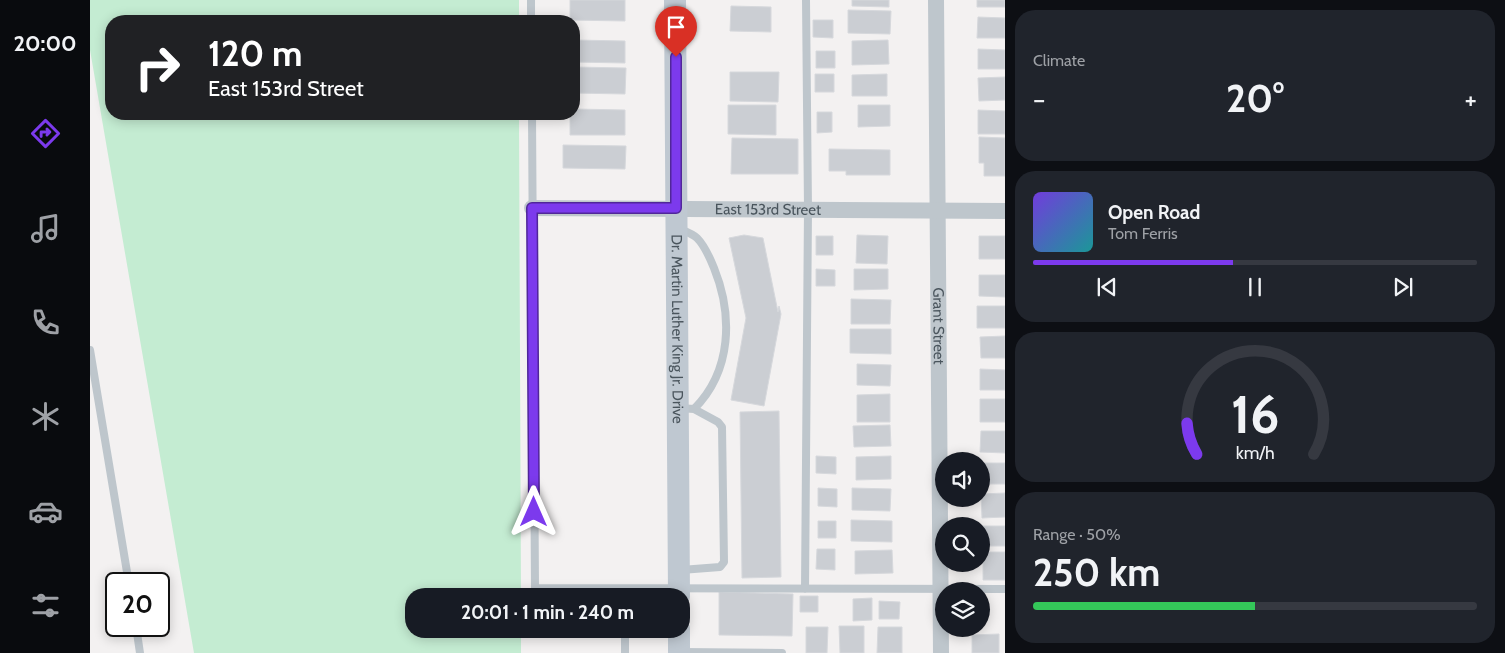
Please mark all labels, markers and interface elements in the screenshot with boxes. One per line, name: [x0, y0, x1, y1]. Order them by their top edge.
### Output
pin: [655, 6, 697, 57]
icon: arrive: [662, 13, 690, 41]
text: 20:00: [13, 30, 77, 57]
text: 120 m: [208, 32, 302, 75]
icon: right: [125, 35, 190, 100]
text: Climate: [1033, 51, 1085, 70]
text: East 153rd Street: [208, 75, 364, 102]
text: 20°: [1226, 75, 1284, 122]
text: −: [1033, 82, 1045, 116]
text: +: [1465, 82, 1477, 116]
icon: directions: [28, 116, 63, 151]
street label: East 153rd Street: [715, 200, 821, 219]
text: Open Road: [1108, 201, 1200, 224]
icon: music: [28, 211, 63, 246]
text: Tom Ferris: [1108, 224, 1178, 243]
street label: Dr. Martin Luther King Jr. Drive: [668, 234, 687, 424]
icon: previous: [1093, 273, 1121, 301]
icon: pause: [1241, 273, 1269, 301]
icon: next: [1389, 273, 1417, 301]
street label: Grant Street: [929, 287, 948, 365]
icon: phone: [28, 305, 63, 340]
text: 16: [1231, 383, 1279, 446]
icon: climate: [28, 399, 63, 434]
text: km/h: [1235, 442, 1275, 463]
map controls: [935, 452, 990, 637]
button: sound: [935, 452, 990, 507]
position arrow: [507, 485, 559, 537]
icon: car: [28, 494, 63, 529]
button: search: [935, 517, 990, 572]
text: Range · 50%: [1033, 525, 1121, 544]
text: 250 km: [1033, 549, 1160, 596]
speed limit sign: 20: [105, 572, 170, 637]
button: layers: [935, 582, 990, 637]
icon: filters: [28, 588, 63, 623]
text: 20:01 · 1 min · 240 m: [461, 601, 634, 624]

